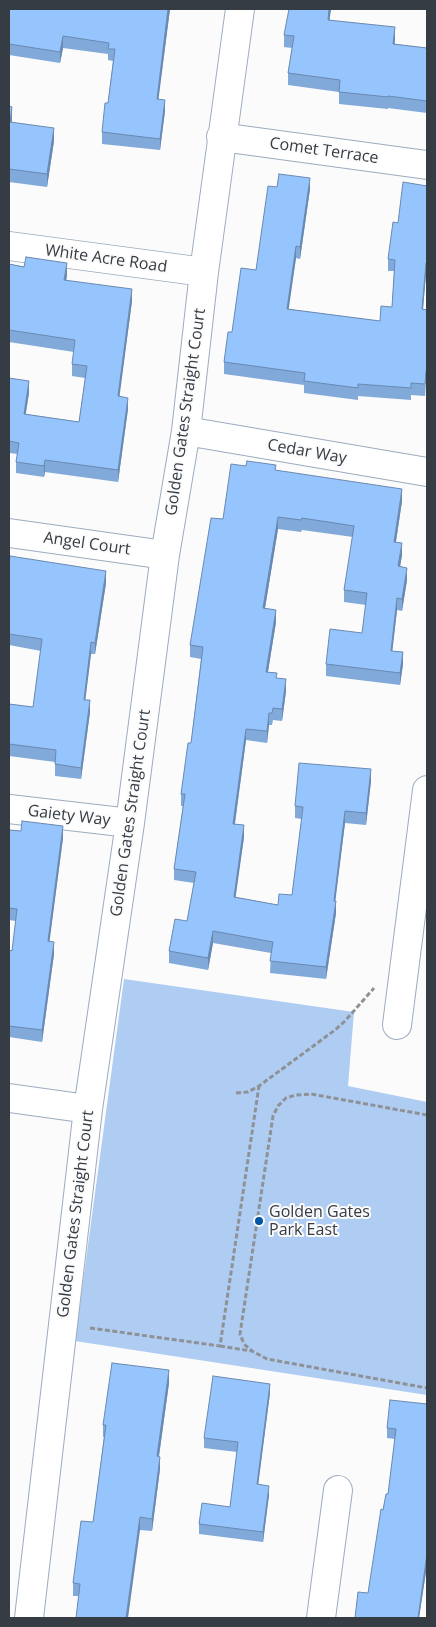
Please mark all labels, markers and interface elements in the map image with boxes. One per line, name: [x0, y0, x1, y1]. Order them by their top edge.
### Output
street label: Comet Terrace: [268, 134, 380, 168]
street label: White Acre Road: [44, 241, 168, 277]
street label: Golden Gates Straight Court: [162, 307, 210, 517]
street label: Cedar Way: [266, 436, 348, 468]
street label: Angel Court: [42, 528, 132, 560]
street label: Golden Gates Straight Court: [107, 708, 155, 918]
street label: Gaiety Way: [27, 801, 111, 831]
street label: Golden Gates Straight Court: [54, 1109, 98, 1319]
place label: Golden Gates Park East: [269, 1202, 370, 1240]
marker: Golden Gates Park East: [253, 1215, 265, 1227]

